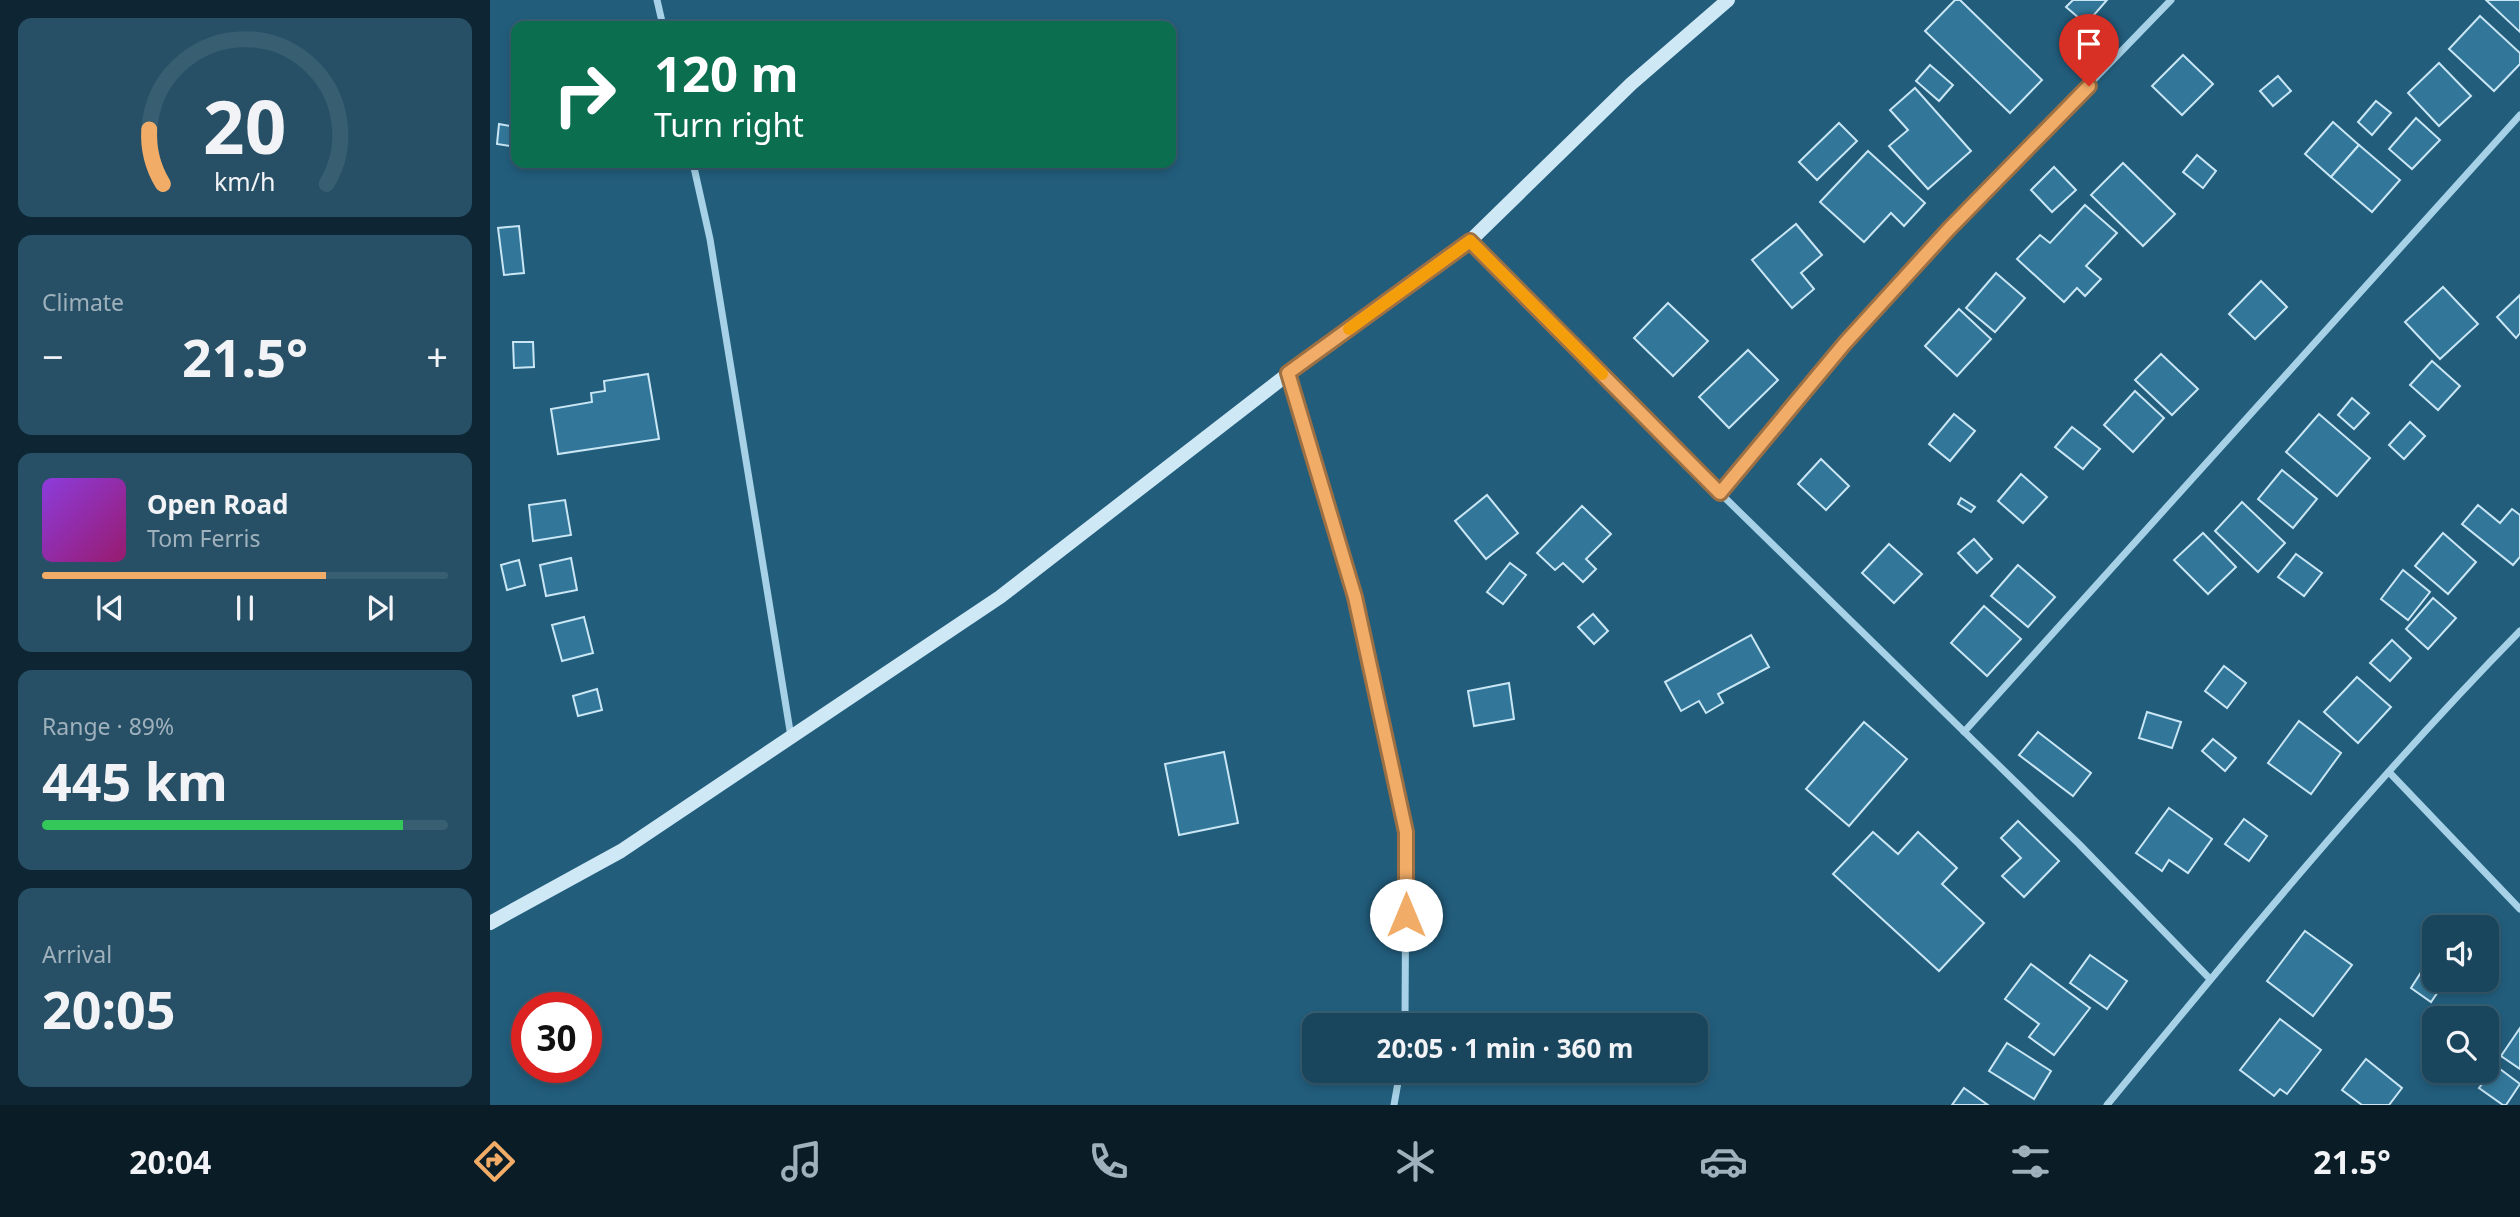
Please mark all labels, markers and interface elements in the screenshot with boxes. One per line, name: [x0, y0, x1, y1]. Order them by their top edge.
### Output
pin: [2059, 14, 2119, 86]
icon: arrive: [2070, 25, 2108, 63]
text: 120 m: [654, 40, 799, 106]
icon: right: [539, 49, 630, 140]
text: 20: [203, 76, 287, 175]
text: Turn right: [654, 103, 804, 146]
text: km/h: [214, 164, 276, 198]
text: Climate: [42, 286, 124, 318]
text: 21.5°: [182, 321, 308, 392]
text: −: [42, 330, 64, 382]
text: +: [426, 330, 448, 382]
text: Open Road: [147, 486, 289, 522]
text: Tom Ferris: [147, 522, 260, 554]
icon: previous: [91, 589, 129, 627]
icon: pause: [226, 589, 264, 627]
icon: next: [361, 589, 399, 627]
text: Range · 89%: [42, 710, 174, 742]
text: 445 km: [42, 745, 228, 816]
position arrow: [1369, 878, 1443, 952]
map controls: [2422, 915, 2499, 1083]
button: sound: [2422, 915, 2499, 992]
text: Arrival: [42, 938, 112, 970]
text: 20:05: [42, 973, 176, 1044]
speed limit sign: 30: [511, 992, 602, 1083]
button: search: [2422, 1006, 2499, 1083]
text: 20:05 · 1 min · 360 m: [1377, 1030, 1633, 1066]
icon: directions: [470, 1137, 519, 1186]
icon: music: [777, 1137, 826, 1186]
icon: phone: [1084, 1137, 1133, 1186]
icon: climate: [1391, 1137, 1440, 1186]
icon: car: [1699, 1137, 1748, 1186]
icon: filters: [2006, 1137, 2055, 1186]
text: 20:04: [129, 1140, 211, 1183]
text: 21.5°: [2313, 1140, 2391, 1183]

